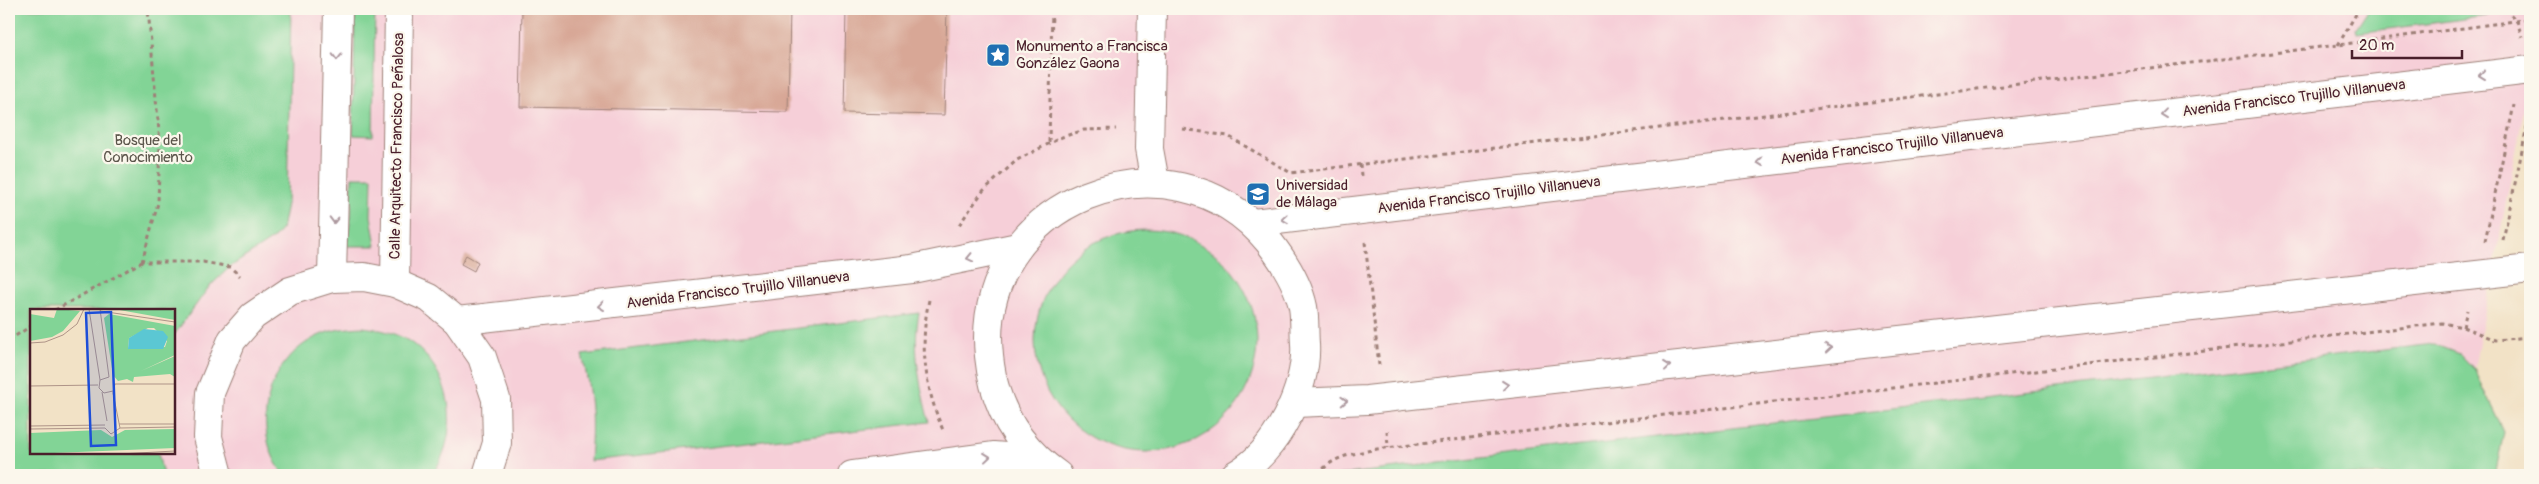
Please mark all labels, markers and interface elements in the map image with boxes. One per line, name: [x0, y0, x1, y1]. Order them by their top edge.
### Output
scale bar: [2352, 28, 2462, 60]
street label: Calle Arquitecto Francisco Peñalosa: [386, 32, 408, 259]
text: 20 m: [2359, 36, 2394, 55]
place label: Monumento a Francisca González Gaona: [1016, 37, 1168, 73]
place icon: Monumento a Francisca González Gaona: [985, 42, 1011, 68]
one-way arrow: [332, 54, 342, 62]
one-way arrow: [2478, 69, 2486, 80]
street label: Avenida Francisco Trujillo Villanueva: [2181, 75, 2407, 121]
one-way arrow: [2160, 108, 2168, 118]
street label: Avenida Francisco Trujillo Villanueva: [1779, 123, 2005, 169]
park label: Bosque del Conocimiento: [103, 131, 193, 167]
one-way arrow: [1755, 156, 1763, 167]
street label: Avenida Francisco Trujillo Villanueva: [1376, 172, 1602, 218]
place label: Universidad de Málaga: [1276, 176, 1348, 212]
school or university icon: Universidad de Málaga: [1245, 181, 1271, 207]
one-way arrow: [1281, 213, 1289, 224]
one-way arrow: [328, 216, 339, 224]
one-way arrow: [966, 252, 974, 263]
street label: Avenida Francisco Trujillo Villanueva: [625, 267, 851, 313]
one-way arrow: [596, 300, 604, 311]
inset map: [30, 309, 175, 454]
one-way arrow: [1824, 343, 1832, 354]
one-way arrow: [1663, 361, 1671, 372]
one-way arrow: [1502, 380, 1510, 391]
one-way arrow: [1340, 396, 1348, 406]
one-way arrow: [983, 452, 991, 463]

